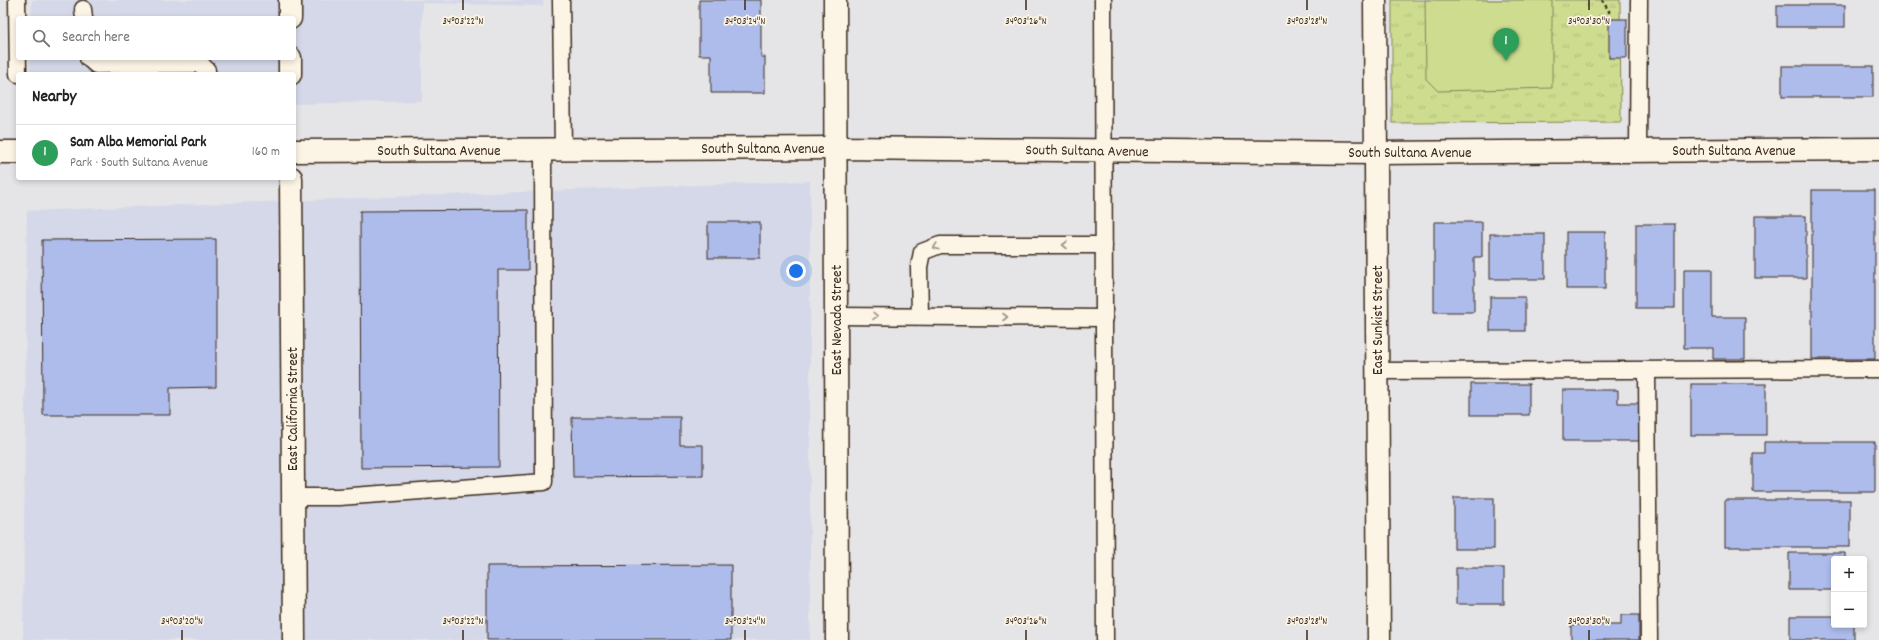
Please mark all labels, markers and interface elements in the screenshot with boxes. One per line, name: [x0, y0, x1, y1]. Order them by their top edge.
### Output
text: 34°03'22"N: [443, 15, 484, 29]
text: 34°03'24"N: [725, 15, 765, 29]
text: 34°03'26"N: [1005, 15, 1047, 29]
text: 34°03'28"N: [1287, 15, 1327, 29]
text: 34°03'30"N: [1568, 15, 1610, 29]
search box: [16, 16, 296, 60]
icon: search: [30, 27, 52, 49]
text: Search here: [62, 27, 130, 49]
pin: 1: [1493, 28, 1519, 61]
text: Nearby: [32, 86, 76, 110]
text: Sam Alba Memorial Park: [70, 132, 206, 154]
street label: South Sultana Avenue: [701, 139, 825, 161]
street label: South Sultana Avenue: [1025, 140, 1149, 164]
street label: South Sultana Avenue: [377, 141, 501, 163]
street label: South Sultana Avenue: [1672, 141, 1796, 163]
text: 1: [44, 143, 46, 162]
text: 160 m: [252, 143, 280, 162]
street label: South Sultana Avenue: [1348, 143, 1472, 165]
text: Park · South Sultana Avenue: [70, 154, 208, 173]
one-way arrow: [1062, 241, 1068, 249]
one-way arrow: [932, 242, 939, 251]
your location: [786, 261, 806, 281]
street label: East Nevada Street: [827, 264, 849, 375]
street label: East Sunkist Street: [1368, 265, 1390, 375]
one-way arrow: [872, 312, 878, 320]
one-way arrow: [1002, 313, 1008, 321]
street label: East California Street: [283, 347, 305, 471]
map controls: [1831, 556, 1867, 628]
button: +: [1831, 556, 1867, 592]
button: −: [1831, 592, 1867, 628]
text: 34°03'20"N: [161, 615, 203, 629]
text: 34°03'22"N: [443, 615, 484, 629]
text: 34°03'24"N: [725, 615, 765, 629]
text: 34°03'26"N: [1005, 615, 1047, 629]
text: 34°03'28"N: [1287, 615, 1327, 629]
text: 34°03'30"N: [1568, 615, 1610, 629]

